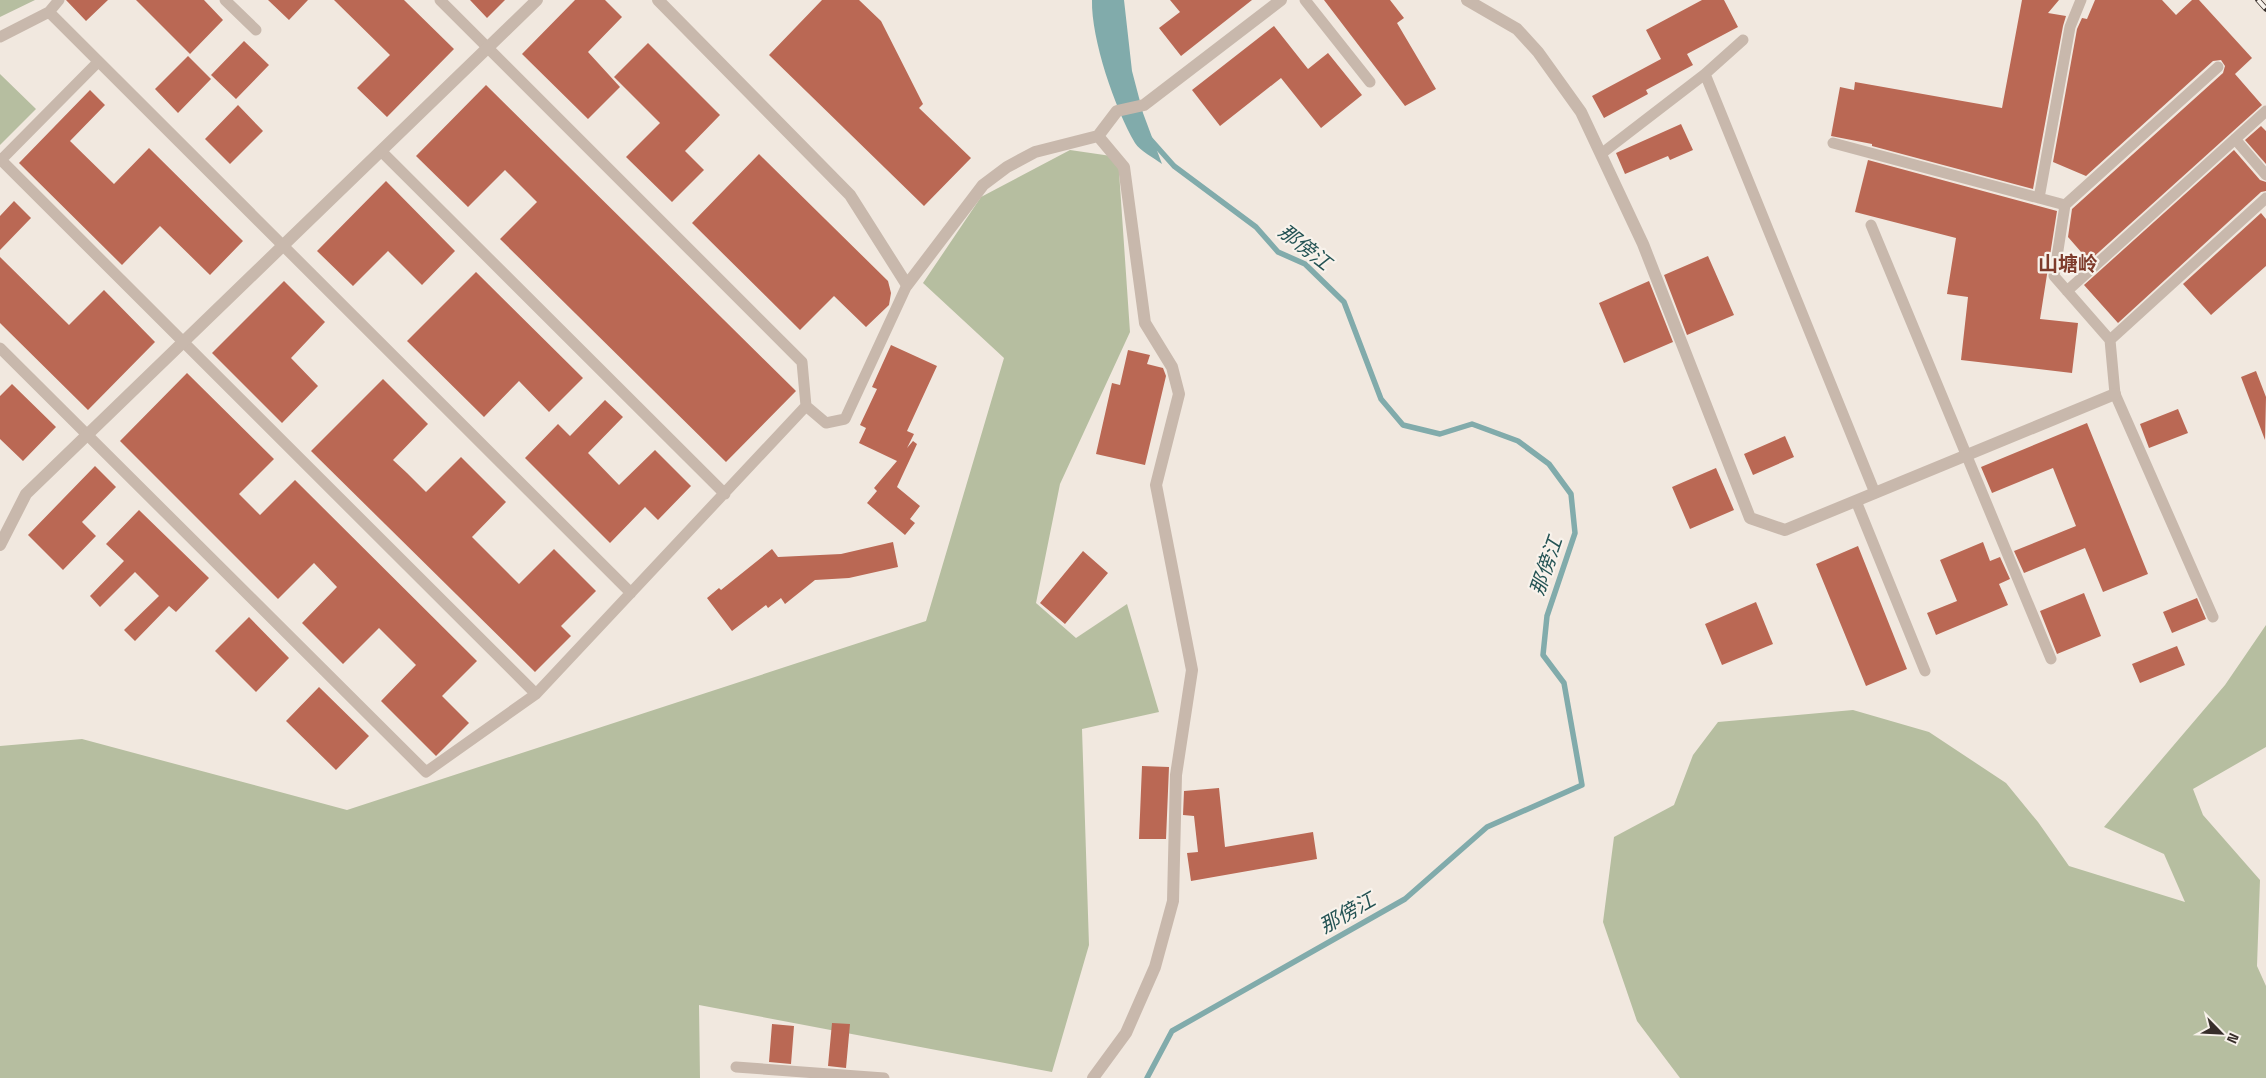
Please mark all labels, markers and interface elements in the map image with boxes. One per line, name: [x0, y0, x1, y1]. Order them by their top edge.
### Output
water label: 那傍江: [1273, 218, 1338, 277]
district label: 山塘岭: [2038, 251, 2098, 277]
water label: 那傍江: [1524, 532, 1569, 599]
water label: 那傍江: [1315, 886, 1381, 939]
north arrow: [2196, 1008, 2246, 1058]
text: N: [2223, 1030, 2243, 1046]

